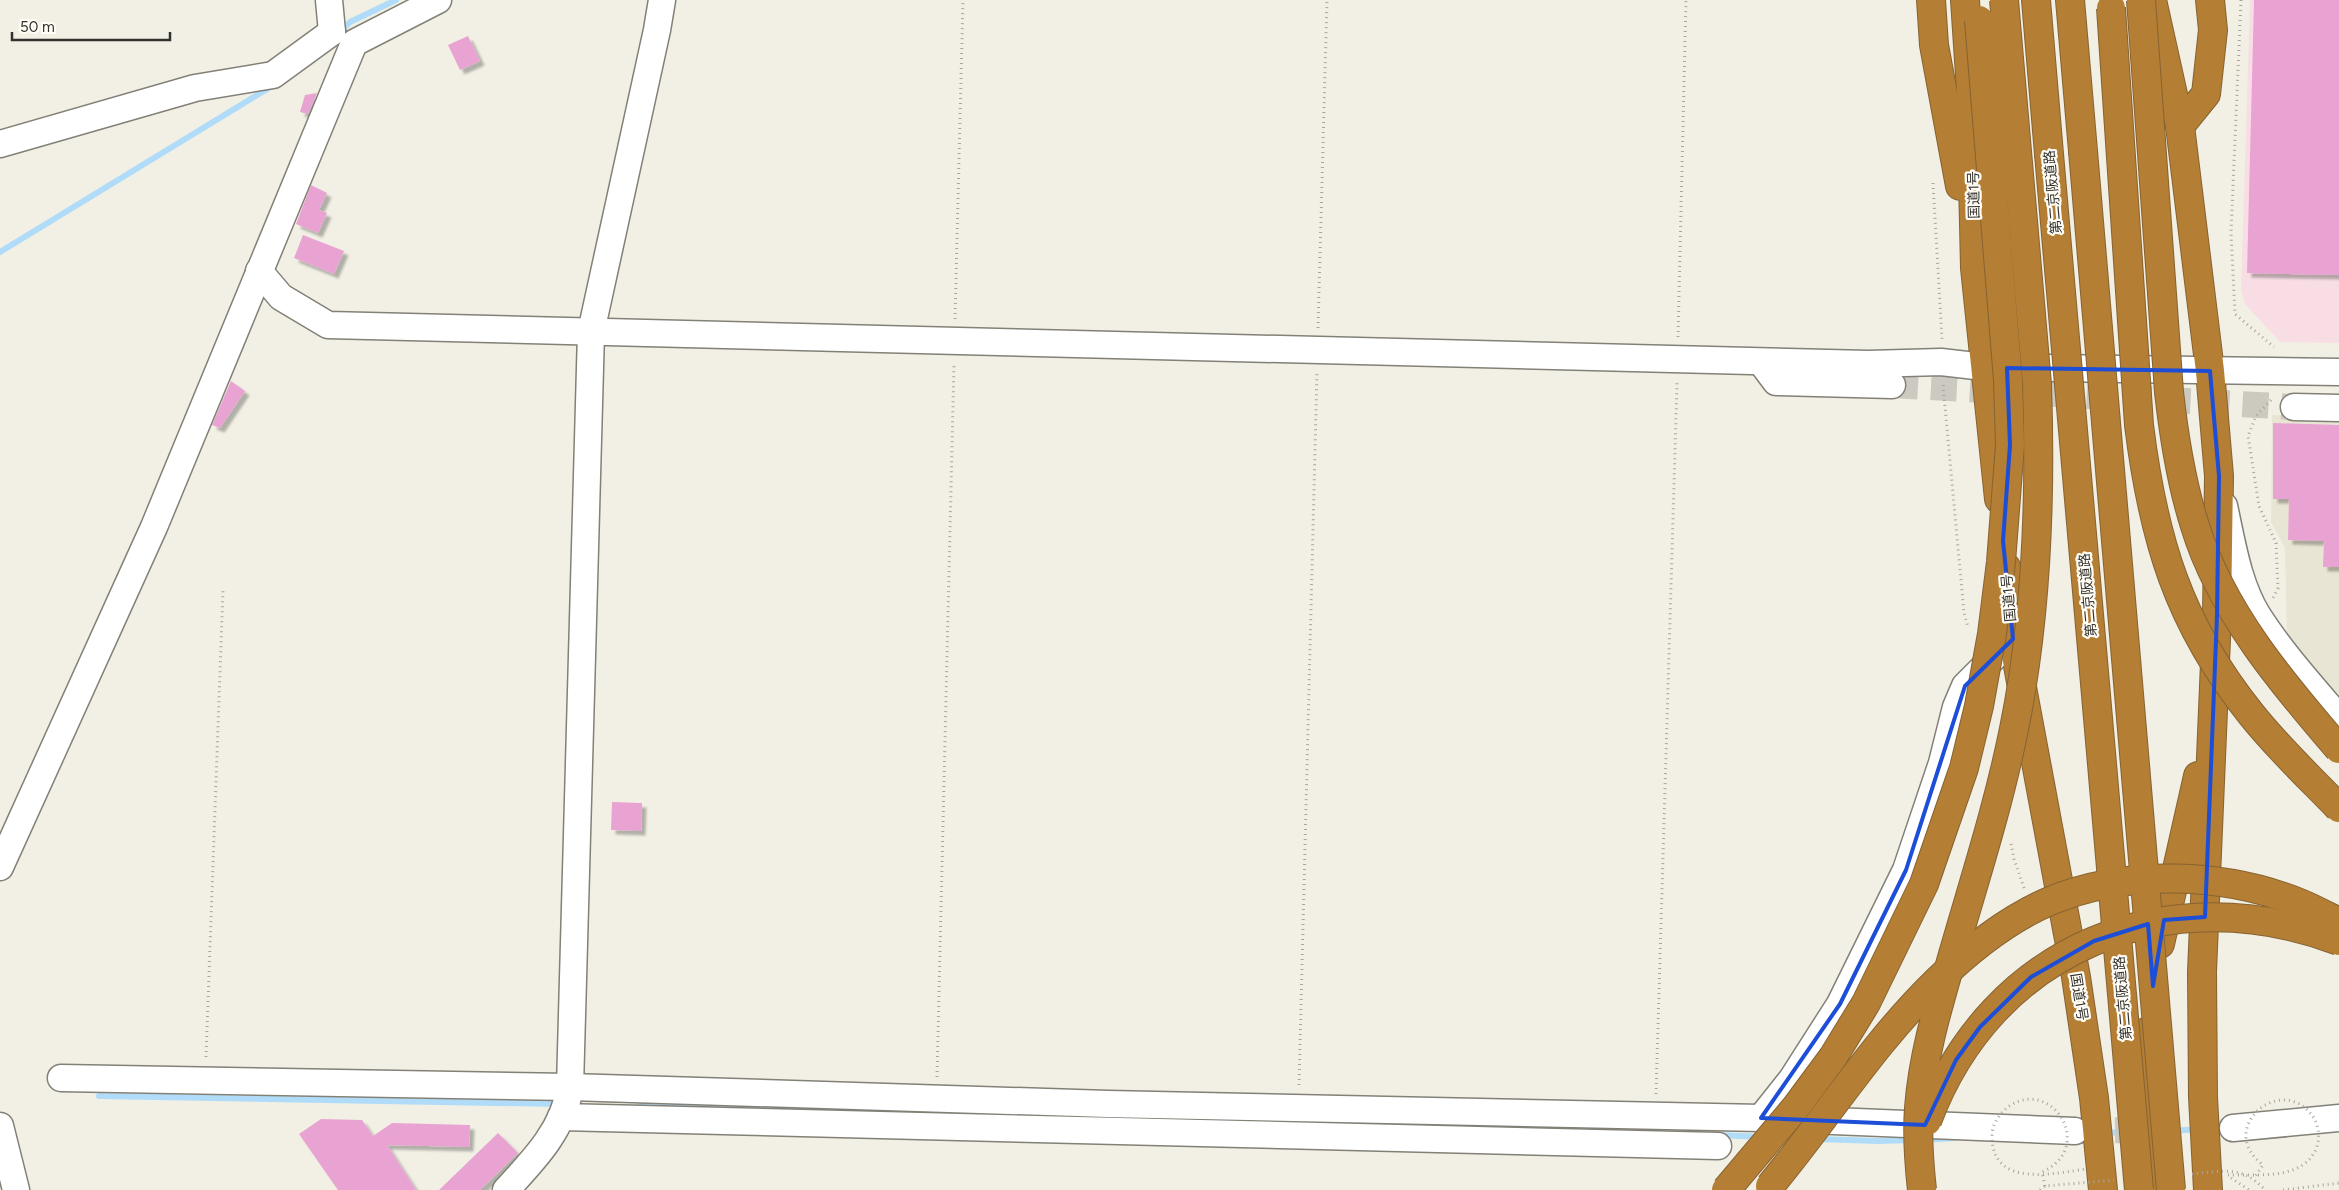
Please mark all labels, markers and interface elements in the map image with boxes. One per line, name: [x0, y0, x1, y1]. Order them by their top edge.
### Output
scale bar: [12, 10, 170, 42]
text: 50 m: [20, 18, 55, 36]
street label: 第二京阪道路: [2041, 149, 2065, 235]
street label: 国道1号: [1965, 171, 1983, 219]
street label: 第二京阪道路: [2076, 552, 2100, 638]
street label: 国道1号: [1998, 573, 2020, 623]
street label: 第二京阪道路: [2111, 955, 2135, 1041]
street label: 国道1号: [2067, 972, 2091, 1022]

